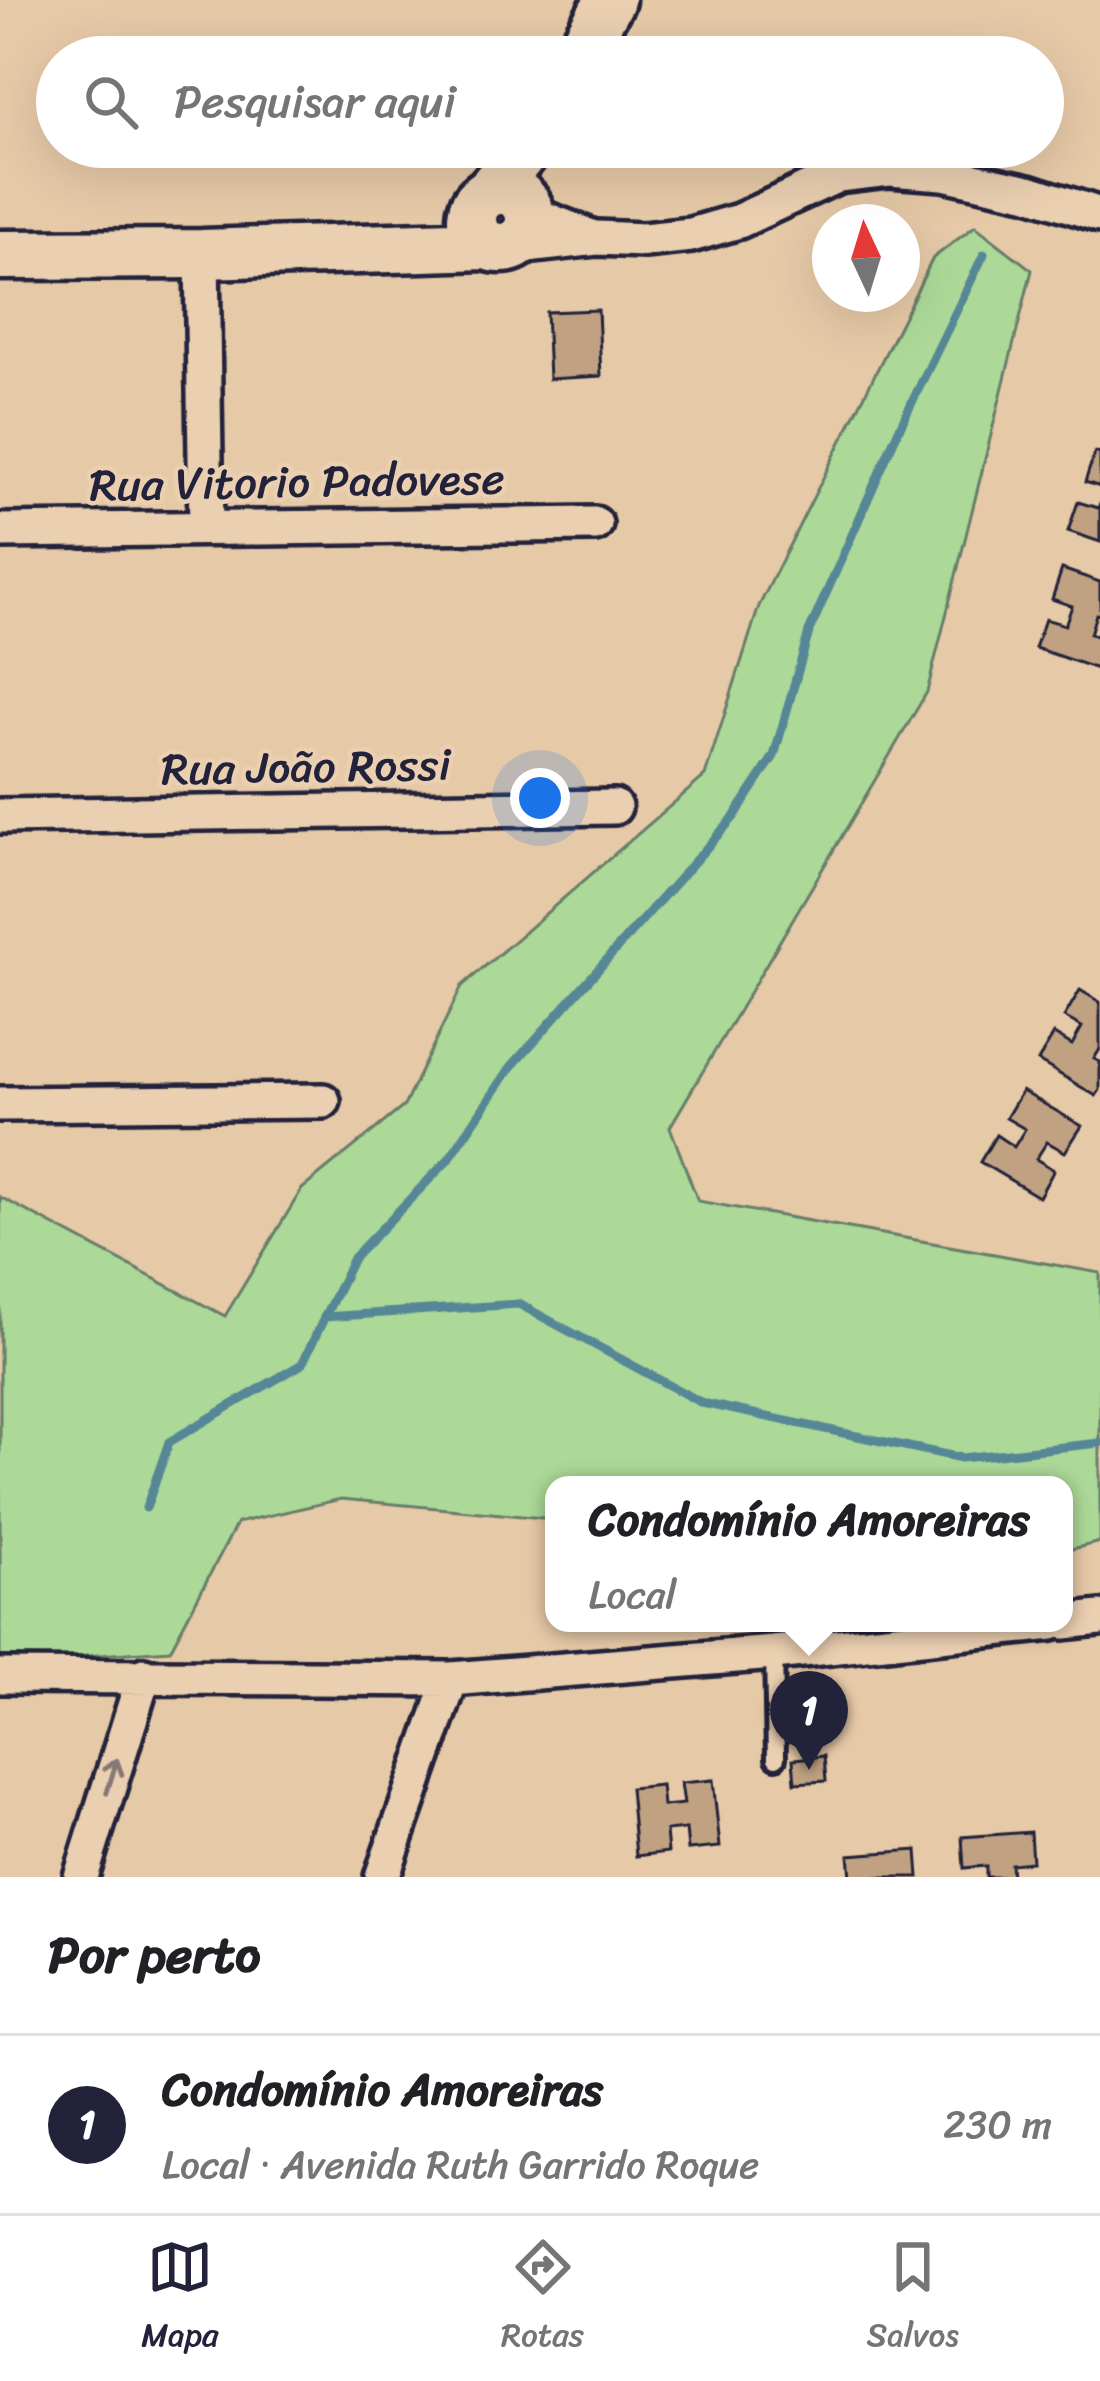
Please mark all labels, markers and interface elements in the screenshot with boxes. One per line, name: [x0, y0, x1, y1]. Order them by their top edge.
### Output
search box: [36, 36, 1064, 168]
text: Pesquisar aqui: [174, 62, 456, 142]
icon: search: [78, 69, 144, 135]
north arrow: [812, 204, 920, 312]
street label: Rua Vitorio Padovese: [89, 438, 505, 526]
street label: Rua João Rossi: [160, 724, 453, 810]
your location: [510, 768, 570, 828]
popup: [545, 1476, 1073, 1632]
text: Condomínio Amoreiras: [588, 1480, 1030, 1560]
text: Local: [588, 1560, 676, 1629]
pin: 1: [770, 1671, 848, 1770]
one-way arrow: [102, 1758, 124, 1796]
text: Por perto: [48, 1910, 261, 2000]
text: Condomínio Amoreiras: [162, 2050, 603, 2130]
text: 1: [79, 2090, 95, 2159]
text: 230 m: [943, 2090, 1052, 2159]
text: Local · Avenida Ruth Garrido Roque: [162, 2130, 759, 2199]
tab: Mapa: [141, 2234, 219, 2364]
tab: Rotas: [501, 2234, 584, 2364]
tab: Salvos: [866, 2234, 959, 2364]

